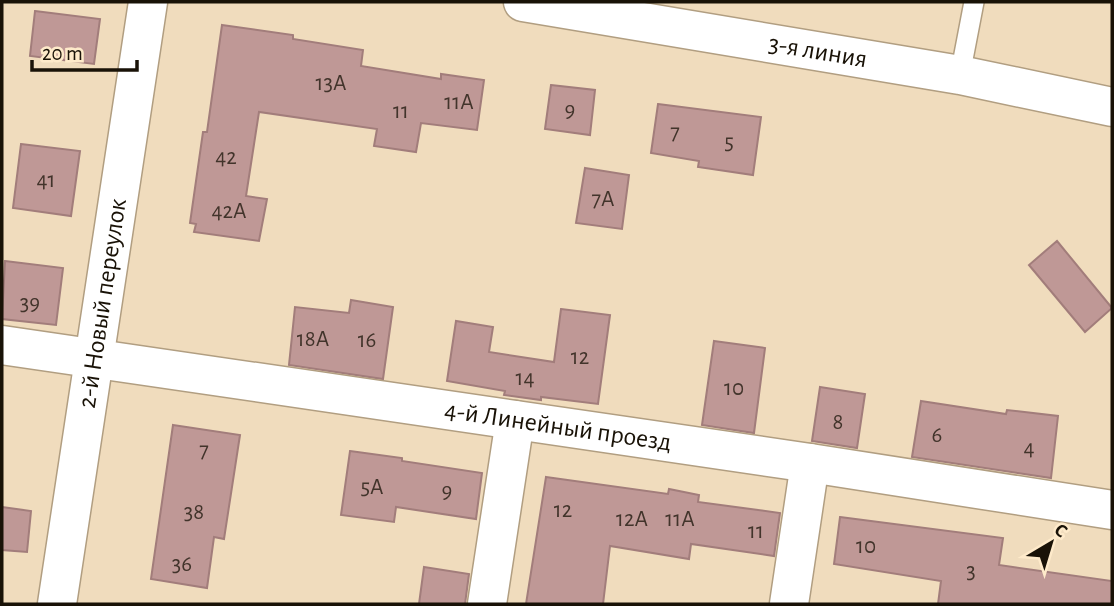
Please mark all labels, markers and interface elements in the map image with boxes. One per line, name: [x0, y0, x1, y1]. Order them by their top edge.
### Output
scale bar: [32, 28, 136, 72]
street label: 3-я линия: [767, 30, 869, 72]
text: 20 m: [42, 43, 83, 64]
house number: 13А: [316, 72, 346, 95]
house number: 11А: [444, 91, 474, 114]
house number: 9: [565, 99, 575, 122]
house number: 11: [393, 100, 409, 123]
house number: 7: [670, 121, 680, 144]
house number: 5: [724, 131, 734, 154]
house number: 42: [215, 146, 237, 169]
house number: 41: [37, 169, 55, 192]
house number: 7А: [591, 188, 615, 211]
street label: 2-й Новый переулок: [74, 197, 131, 410]
house number: 42А: [211, 200, 247, 223]
house number: 39: [20, 292, 40, 315]
house number: 18А: [297, 328, 329, 351]
house number: 16: [358, 329, 376, 352]
house number: 12: [571, 346, 589, 369]
house number: 14: [516, 367, 534, 390]
house number: 10: [724, 377, 744, 400]
street label: 4-й Линейный проезд: [443, 397, 673, 456]
house number: 8: [833, 411, 843, 434]
house number: 6: [932, 424, 942, 447]
house number: 4: [1023, 437, 1035, 460]
house number: 7: [199, 439, 209, 462]
house number: 5А: [360, 476, 384, 499]
house number: 9: [442, 480, 452, 503]
house number: 12: [554, 499, 572, 522]
house number: 38: [184, 501, 204, 524]
house number: 12А: [616, 508, 648, 531]
house number: 11А: [665, 508, 695, 531]
north arrow: [1016, 508, 1086, 578]
house number: 11: [748, 520, 764, 543]
text: С: [1051, 520, 1071, 542]
house number: 10: [856, 535, 876, 558]
house number: 36: [172, 553, 192, 576]
house number: 3: [966, 560, 976, 583]

